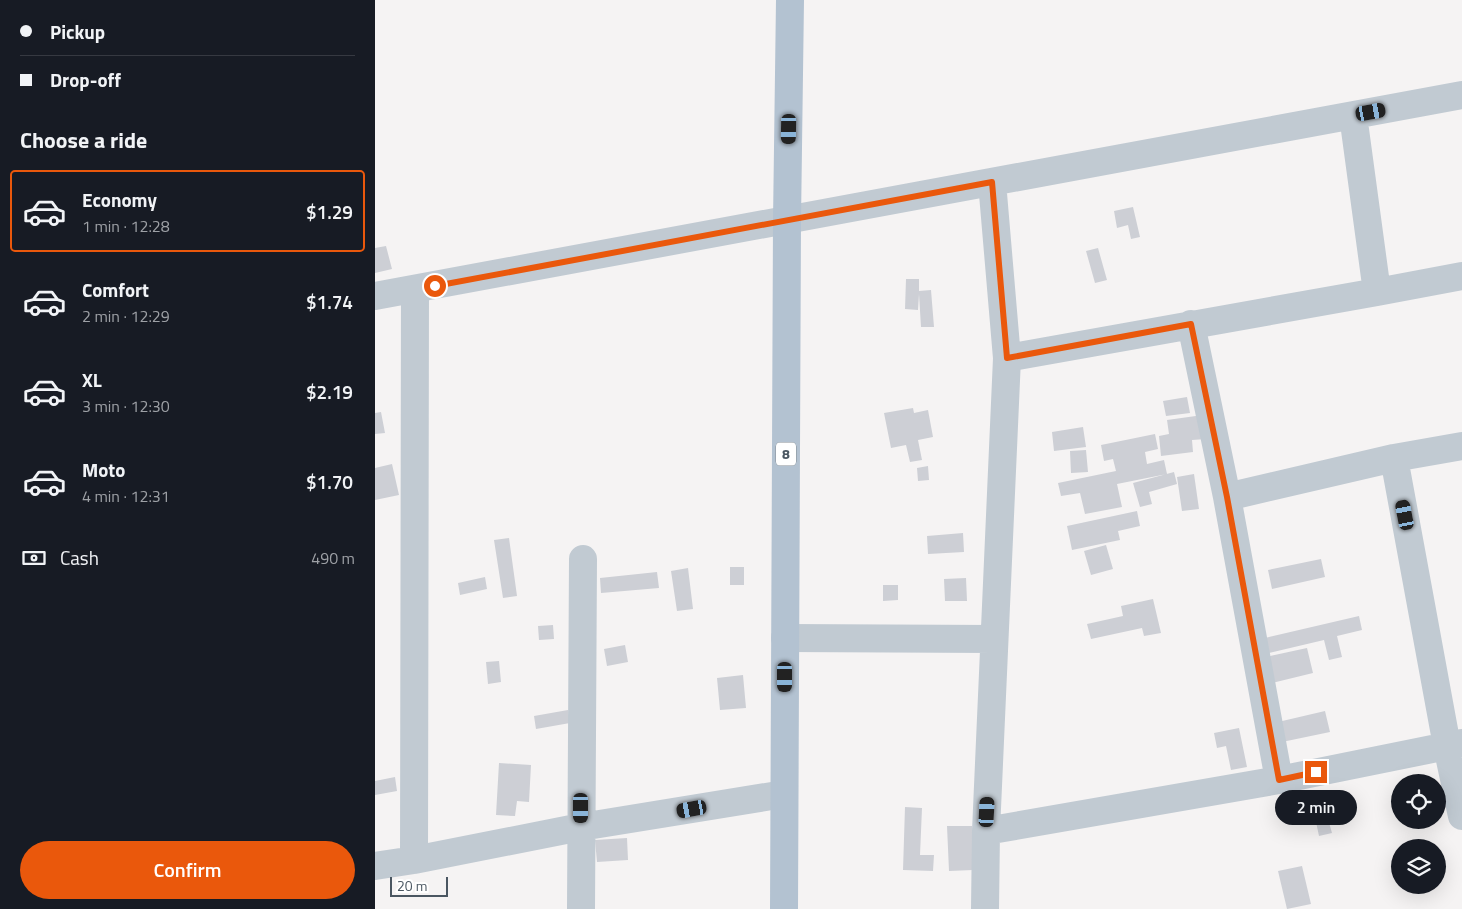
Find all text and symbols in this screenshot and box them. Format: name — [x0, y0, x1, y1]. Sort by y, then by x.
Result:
text: Pickup — [50, 17, 105, 46]
text: Drop-off — [50, 65, 121, 94]
car — [1354, 102, 1387, 122]
car — [781, 114, 796, 144]
text: Choose a ride — [20, 123, 147, 157]
text: Economy — [82, 185, 157, 214]
icon: car — [22, 189, 67, 234]
text: $1.29 — [306, 197, 353, 226]
text: 1 min · 12:28 — [82, 214, 170, 238]
text: Comfort — [82, 275, 149, 304]
route start — [424, 275, 446, 297]
icon: car — [22, 279, 67, 324]
text: $1.74 — [306, 287, 353, 316]
text: 2 min · 12:29 — [82, 304, 170, 328]
text: XL — [82, 365, 102, 394]
icon: car — [22, 369, 67, 414]
text: $2.19 — [306, 377, 353, 406]
text: 3 min · 12:30 — [82, 394, 170, 418]
road number: 8 — [776, 442, 796, 466]
text: Moto — [82, 455, 125, 484]
icon: car — [22, 459, 67, 504]
text: $1.70 — [306, 467, 353, 496]
text: 4 min · 12:31 — [82, 484, 170, 508]
car — [1394, 499, 1415, 531]
text: Cash — [60, 543, 99, 572]
icon: cash — [20, 544, 48, 572]
text: 490 m — [311, 546, 355, 570]
car — [777, 662, 792, 692]
route end — [1305, 761, 1327, 783]
map controls — [1391, 774, 1446, 894]
button: locate — [1391, 774, 1446, 829]
callout: 2 min — [1275, 790, 1357, 824]
car — [573, 793, 588, 823]
text: 2 min — [1297, 795, 1335, 819]
car — [978, 797, 995, 827]
car — [675, 799, 708, 819]
button: layers — [1391, 839, 1446, 894]
button: Confirm — [20, 841, 355, 899]
scale bar — [390, 874, 447, 897]
text: 20 m — [397, 875, 427, 896]

